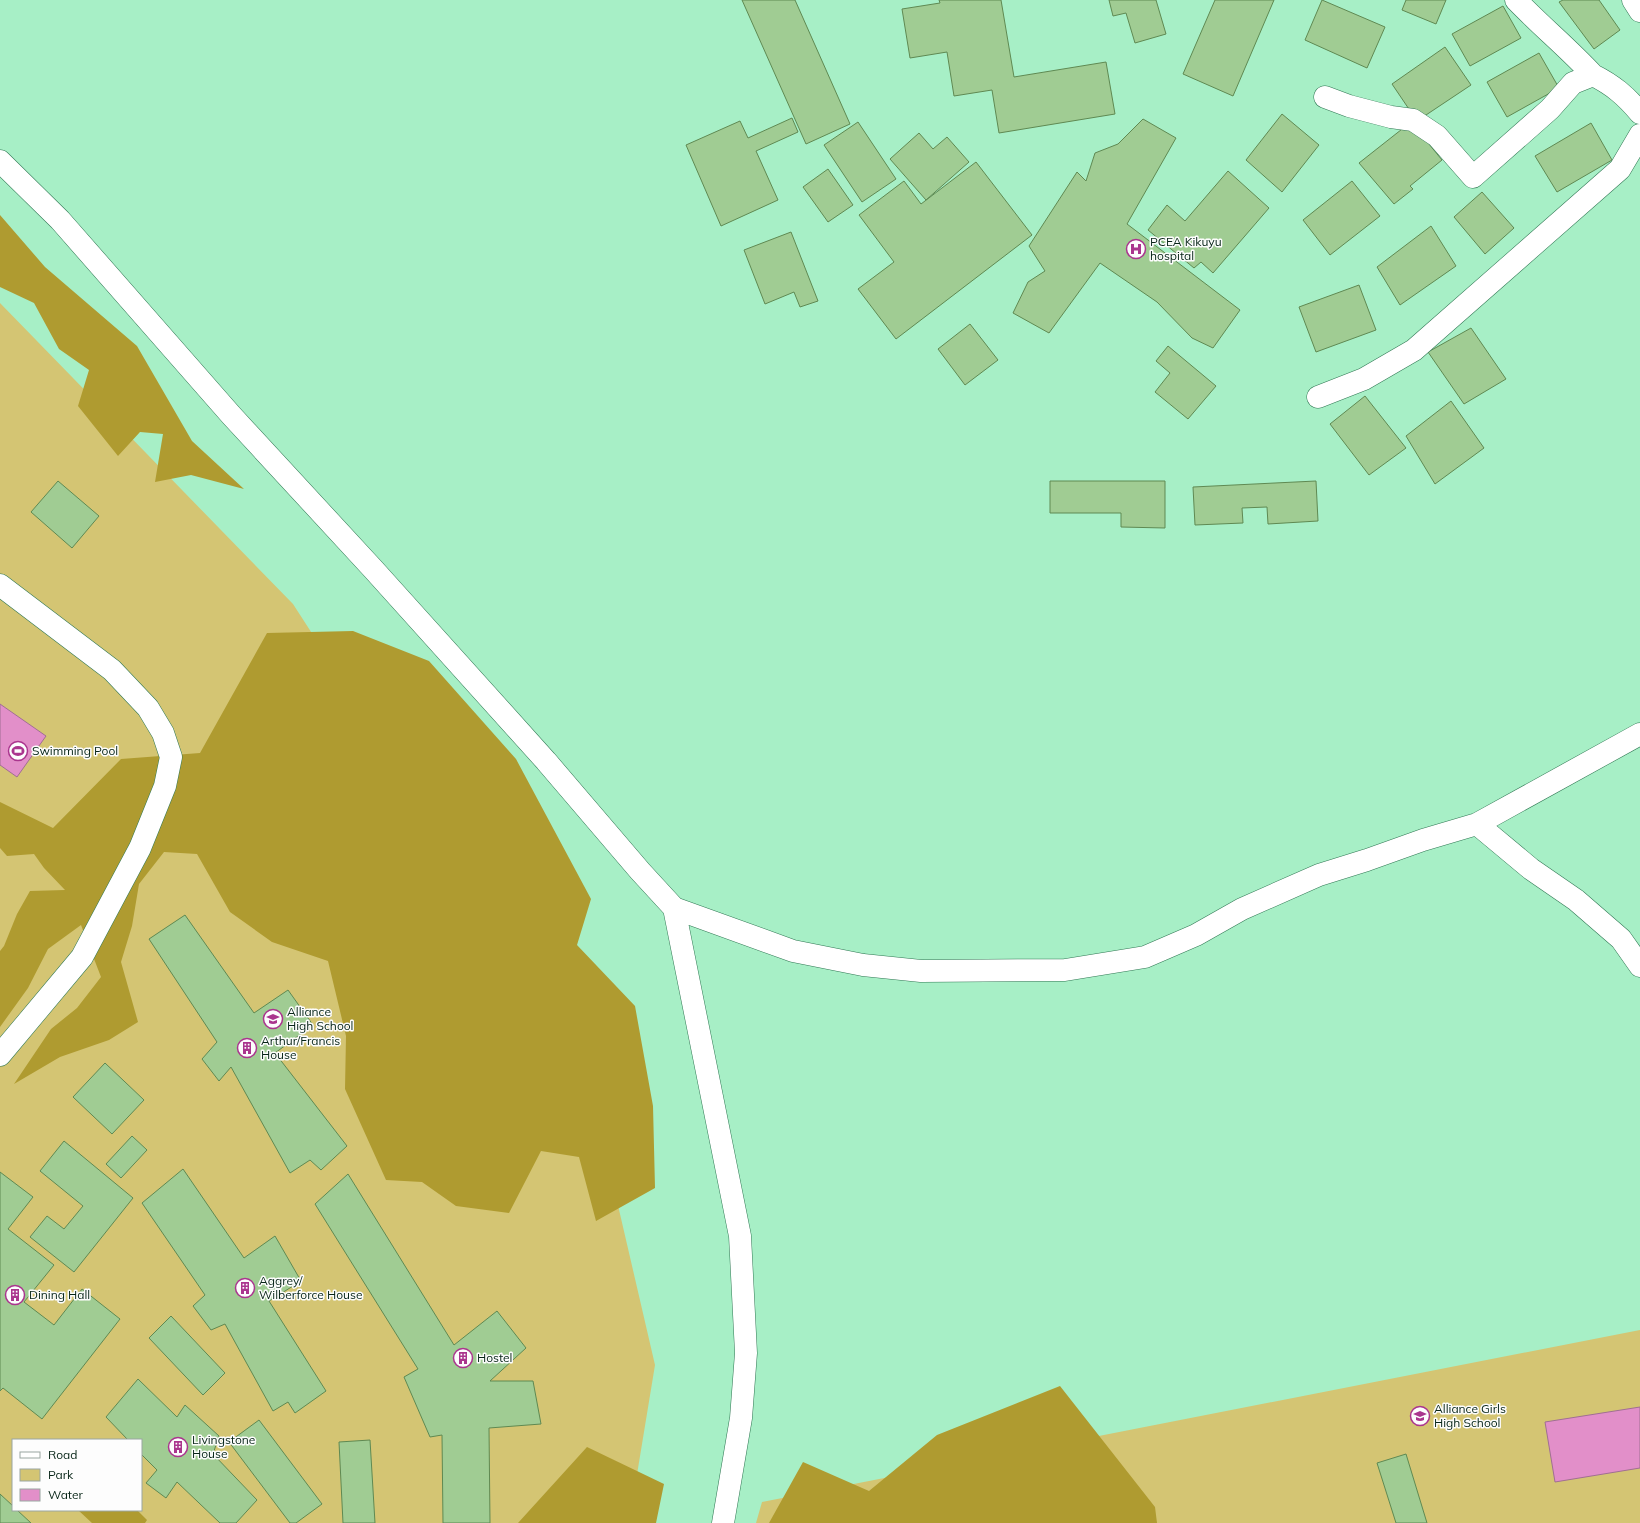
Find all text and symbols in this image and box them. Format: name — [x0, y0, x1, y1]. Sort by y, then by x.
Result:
place label: PCEA Kikuyu hospital — [1150, 234, 1222, 263]
hospital icon: PCEA Kikuyu hospital — [1125, 238, 1147, 260]
sports icon: Swimming Pool — [7, 740, 29, 762]
place label: Swimming Pool — [32, 743, 118, 758]
place label: Alliance High School — [287, 1004, 353, 1033]
school or university icon: Alliance High School — [262, 1008, 284, 1030]
place label: Arthur/Francis House — [261, 1033, 340, 1062]
building icon: Arthur/Francis House — [236, 1037, 258, 1059]
place label: Aggrey/ Wilberforce House — [259, 1273, 362, 1302]
building icon: Aggrey/ Wilberforce House — [234, 1277, 256, 1299]
building icon: Dining Hall — [4, 1284, 26, 1306]
place label: Dining Hall — [29, 1287, 90, 1302]
building icon: Hostel — [452, 1347, 474, 1369]
place label: Hostel — [477, 1350, 512, 1365]
place label: Alliance Girls High School — [1434, 1401, 1506, 1430]
school or university icon: Alliance Girls High School — [1409, 1405, 1431, 1427]
place label: Livingstone House — [192, 1432, 255, 1461]
building icon: Livingstone House — [167, 1436, 189, 1458]
legend — [12, 1439, 142, 1511]
text: Road — [48, 1447, 77, 1462]
text: Park — [48, 1467, 74, 1482]
text: Water — [48, 1487, 84, 1502]

